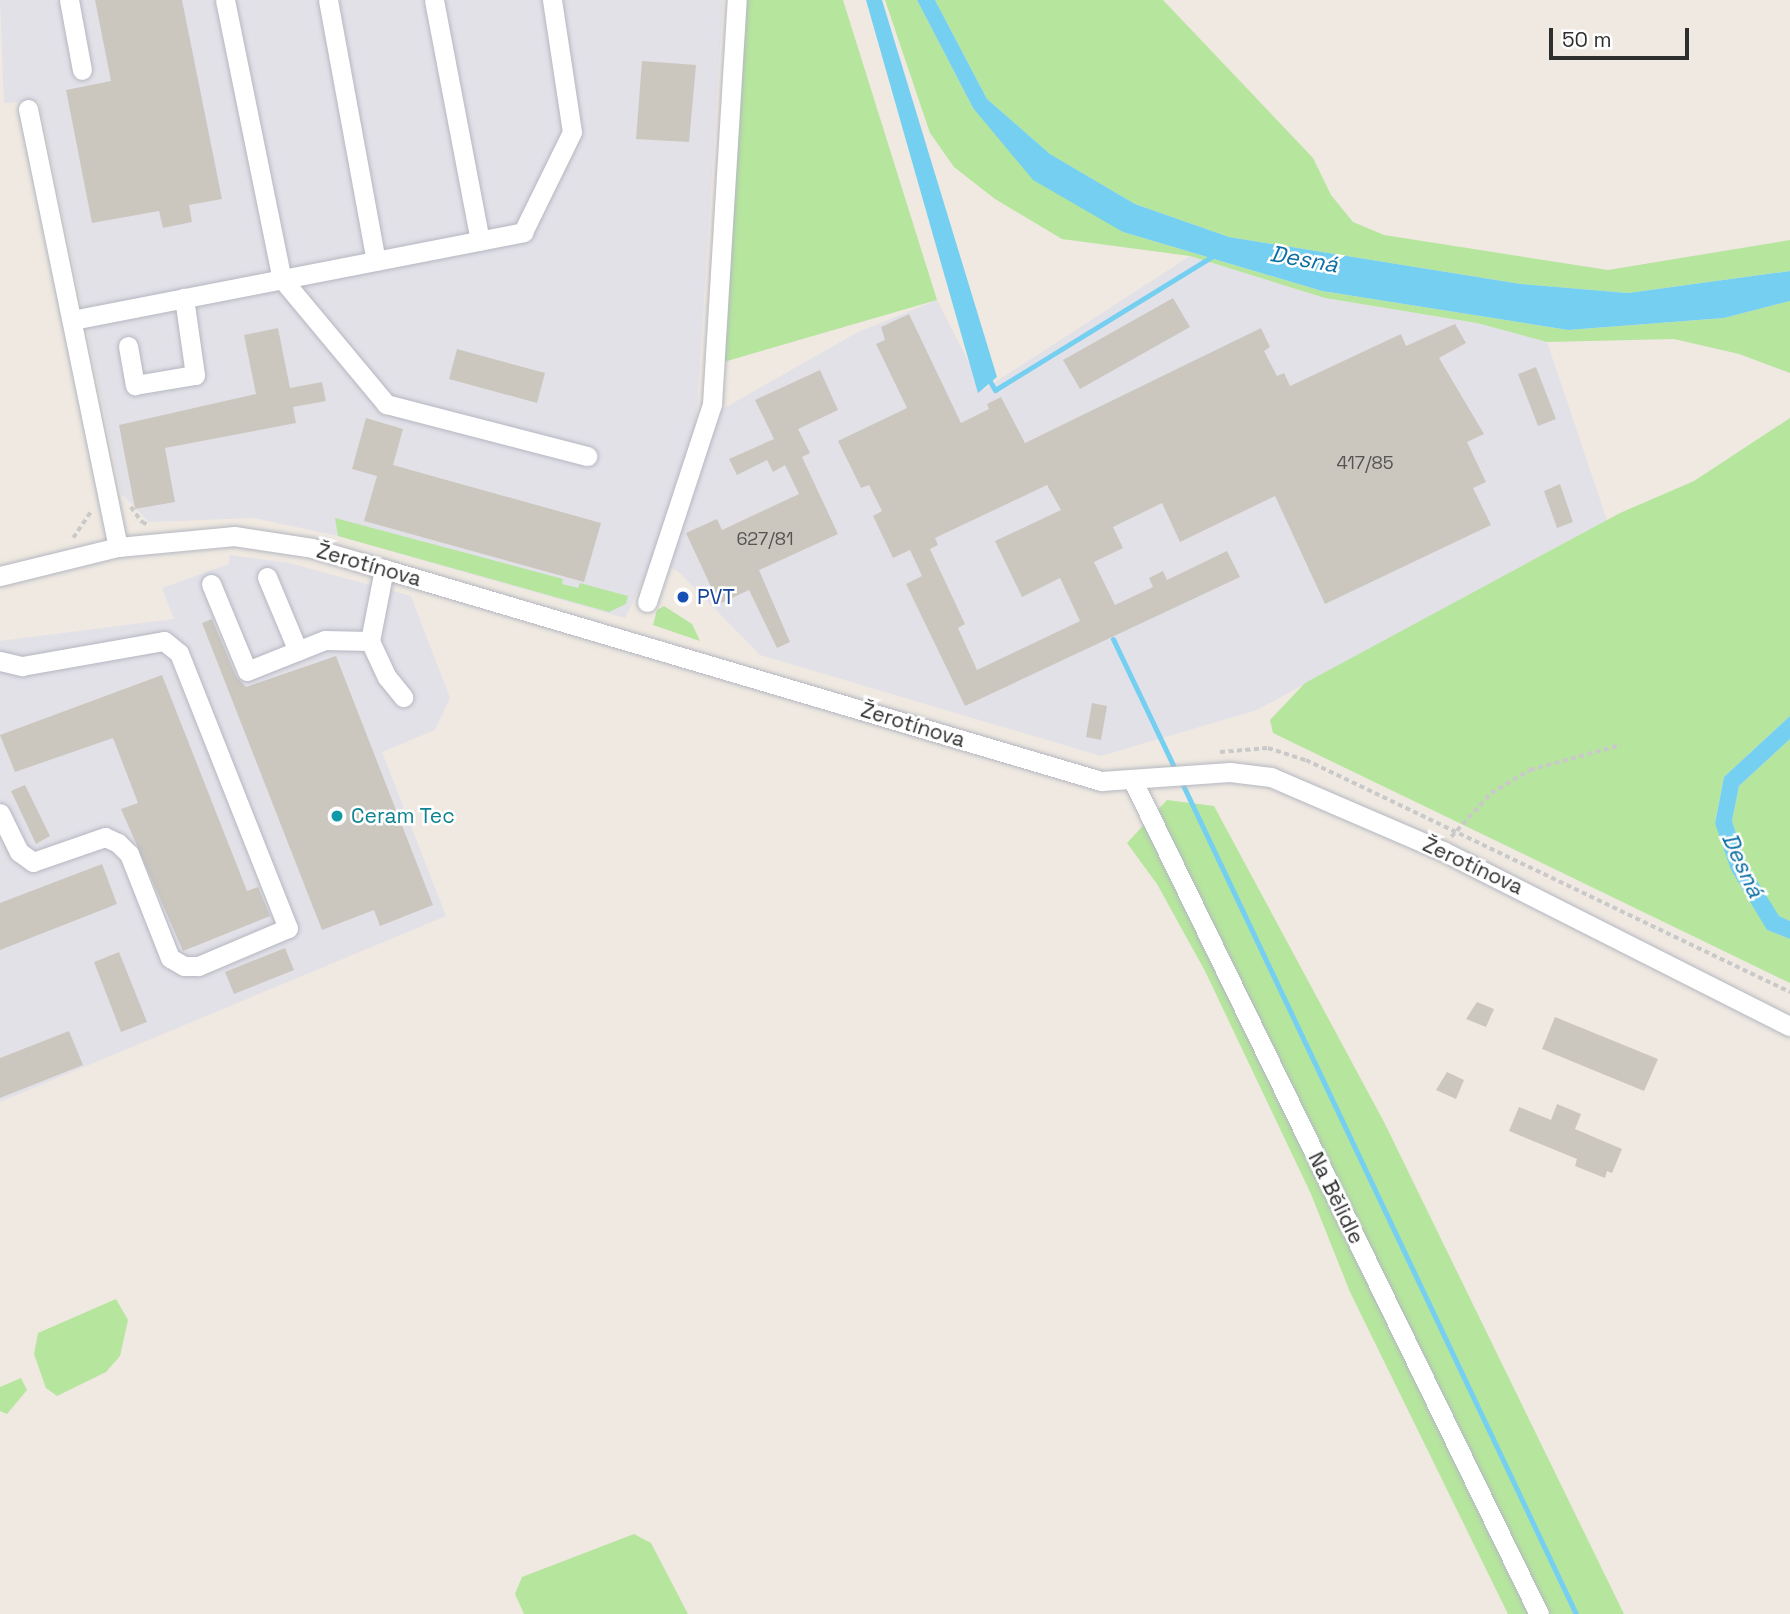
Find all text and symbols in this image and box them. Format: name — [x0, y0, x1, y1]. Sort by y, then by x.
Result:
scale bar — [1552, 14, 1692, 58]
text: 50 m — [1562, 26, 1612, 53]
water label: Desná — [1268, 239, 1340, 279]
house number: 417/85 — [1336, 452, 1394, 474]
house number: 627/81 — [736, 528, 794, 550]
street label: Žerotínova — [314, 538, 424, 592]
place label: PVT — [697, 584, 735, 610]
marker: PVT — [675, 589, 691, 605]
street label: Žerotínova — [858, 697, 968, 753]
place label: Ceram Tec — [351, 803, 455, 829]
marker: Ceram Tec — [329, 808, 345, 824]
water label: Desná — [1716, 828, 1770, 902]
street label: Žerotínova — [1419, 832, 1527, 900]
street label: Na Bělidle — [1303, 1148, 1369, 1248]

